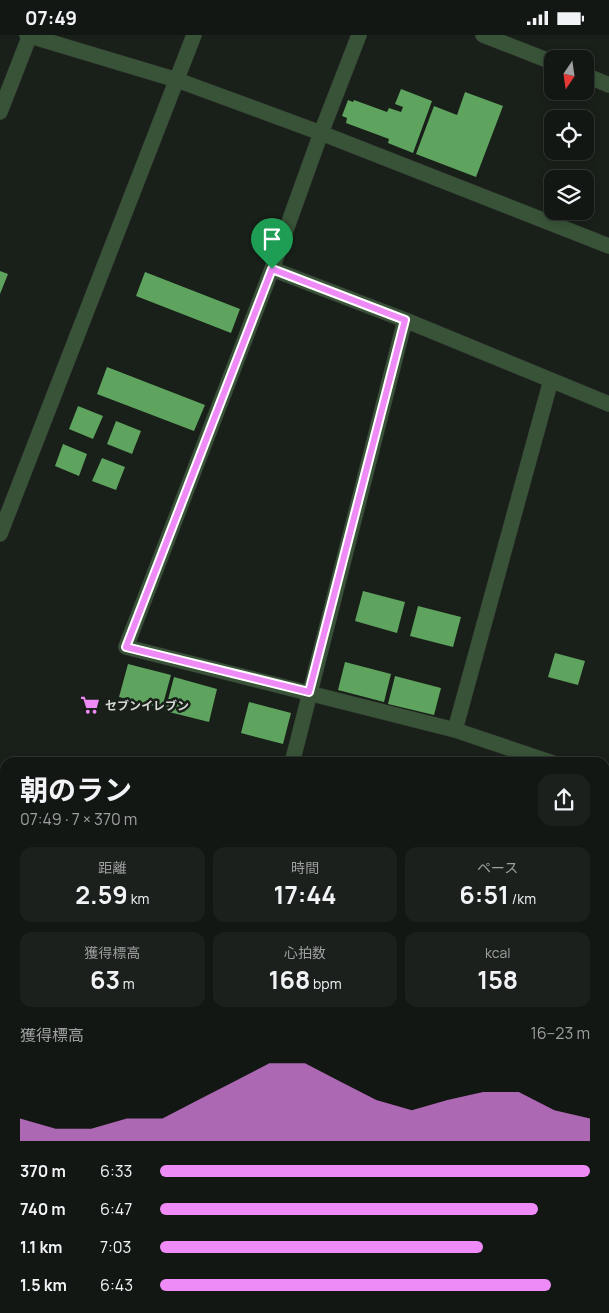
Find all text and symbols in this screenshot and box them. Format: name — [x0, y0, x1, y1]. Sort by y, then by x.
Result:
text: 07:49 — [25, 5, 77, 31]
north arrow — [544, 50, 594, 100]
map controls — [544, 50, 594, 220]
button: locate — [544, 110, 594, 160]
button: layers — [544, 170, 594, 220]
pin — [251, 218, 293, 269]
icon: arrive — [258, 225, 286, 253]
supermarket icon: セブンイレブン — [79, 694, 101, 716]
place label: セブンイレブン — [105, 697, 189, 714]
text: 朝のラン — [20, 770, 132, 808]
button: share — [538, 774, 590, 826]
text: 07:49 · 7 × 370 m — [20, 808, 137, 830]
text: 距離 — [98, 858, 126, 877]
text: 時間 — [291, 858, 319, 877]
text: ペース — [477, 858, 518, 877]
text: 2.59 — [75, 877, 128, 912]
text: 17:44 — [274, 877, 336, 912]
text: 6:51 — [459, 877, 509, 912]
text: km — [128, 889, 149, 908]
text: /km — [509, 889, 536, 908]
text: 獲得標高 — [84, 943, 140, 962]
text: 心拍数 — [284, 943, 326, 962]
text: kcal — [485, 943, 510, 962]
text: 63 — [90, 962, 120, 997]
text: 168 — [268, 962, 310, 997]
text: 158 — [477, 962, 518, 997]
text: m — [120, 974, 135, 993]
text: bpm — [310, 974, 342, 993]
text: 16–23 m — [530, 1022, 590, 1044]
text: 獲得標高 — [20, 1024, 84, 1046]
text: 370 m — [20, 1160, 66, 1182]
text: 6:33 — [100, 1160, 132, 1182]
text: 740 m — [20, 1198, 66, 1220]
text: 6:47 — [100, 1198, 132, 1220]
text: 1.1 km — [20, 1236, 63, 1258]
text: 7:03 — [100, 1236, 131, 1258]
text: 1.5 km — [20, 1274, 67, 1296]
text: 6:43 — [100, 1274, 133, 1296]

